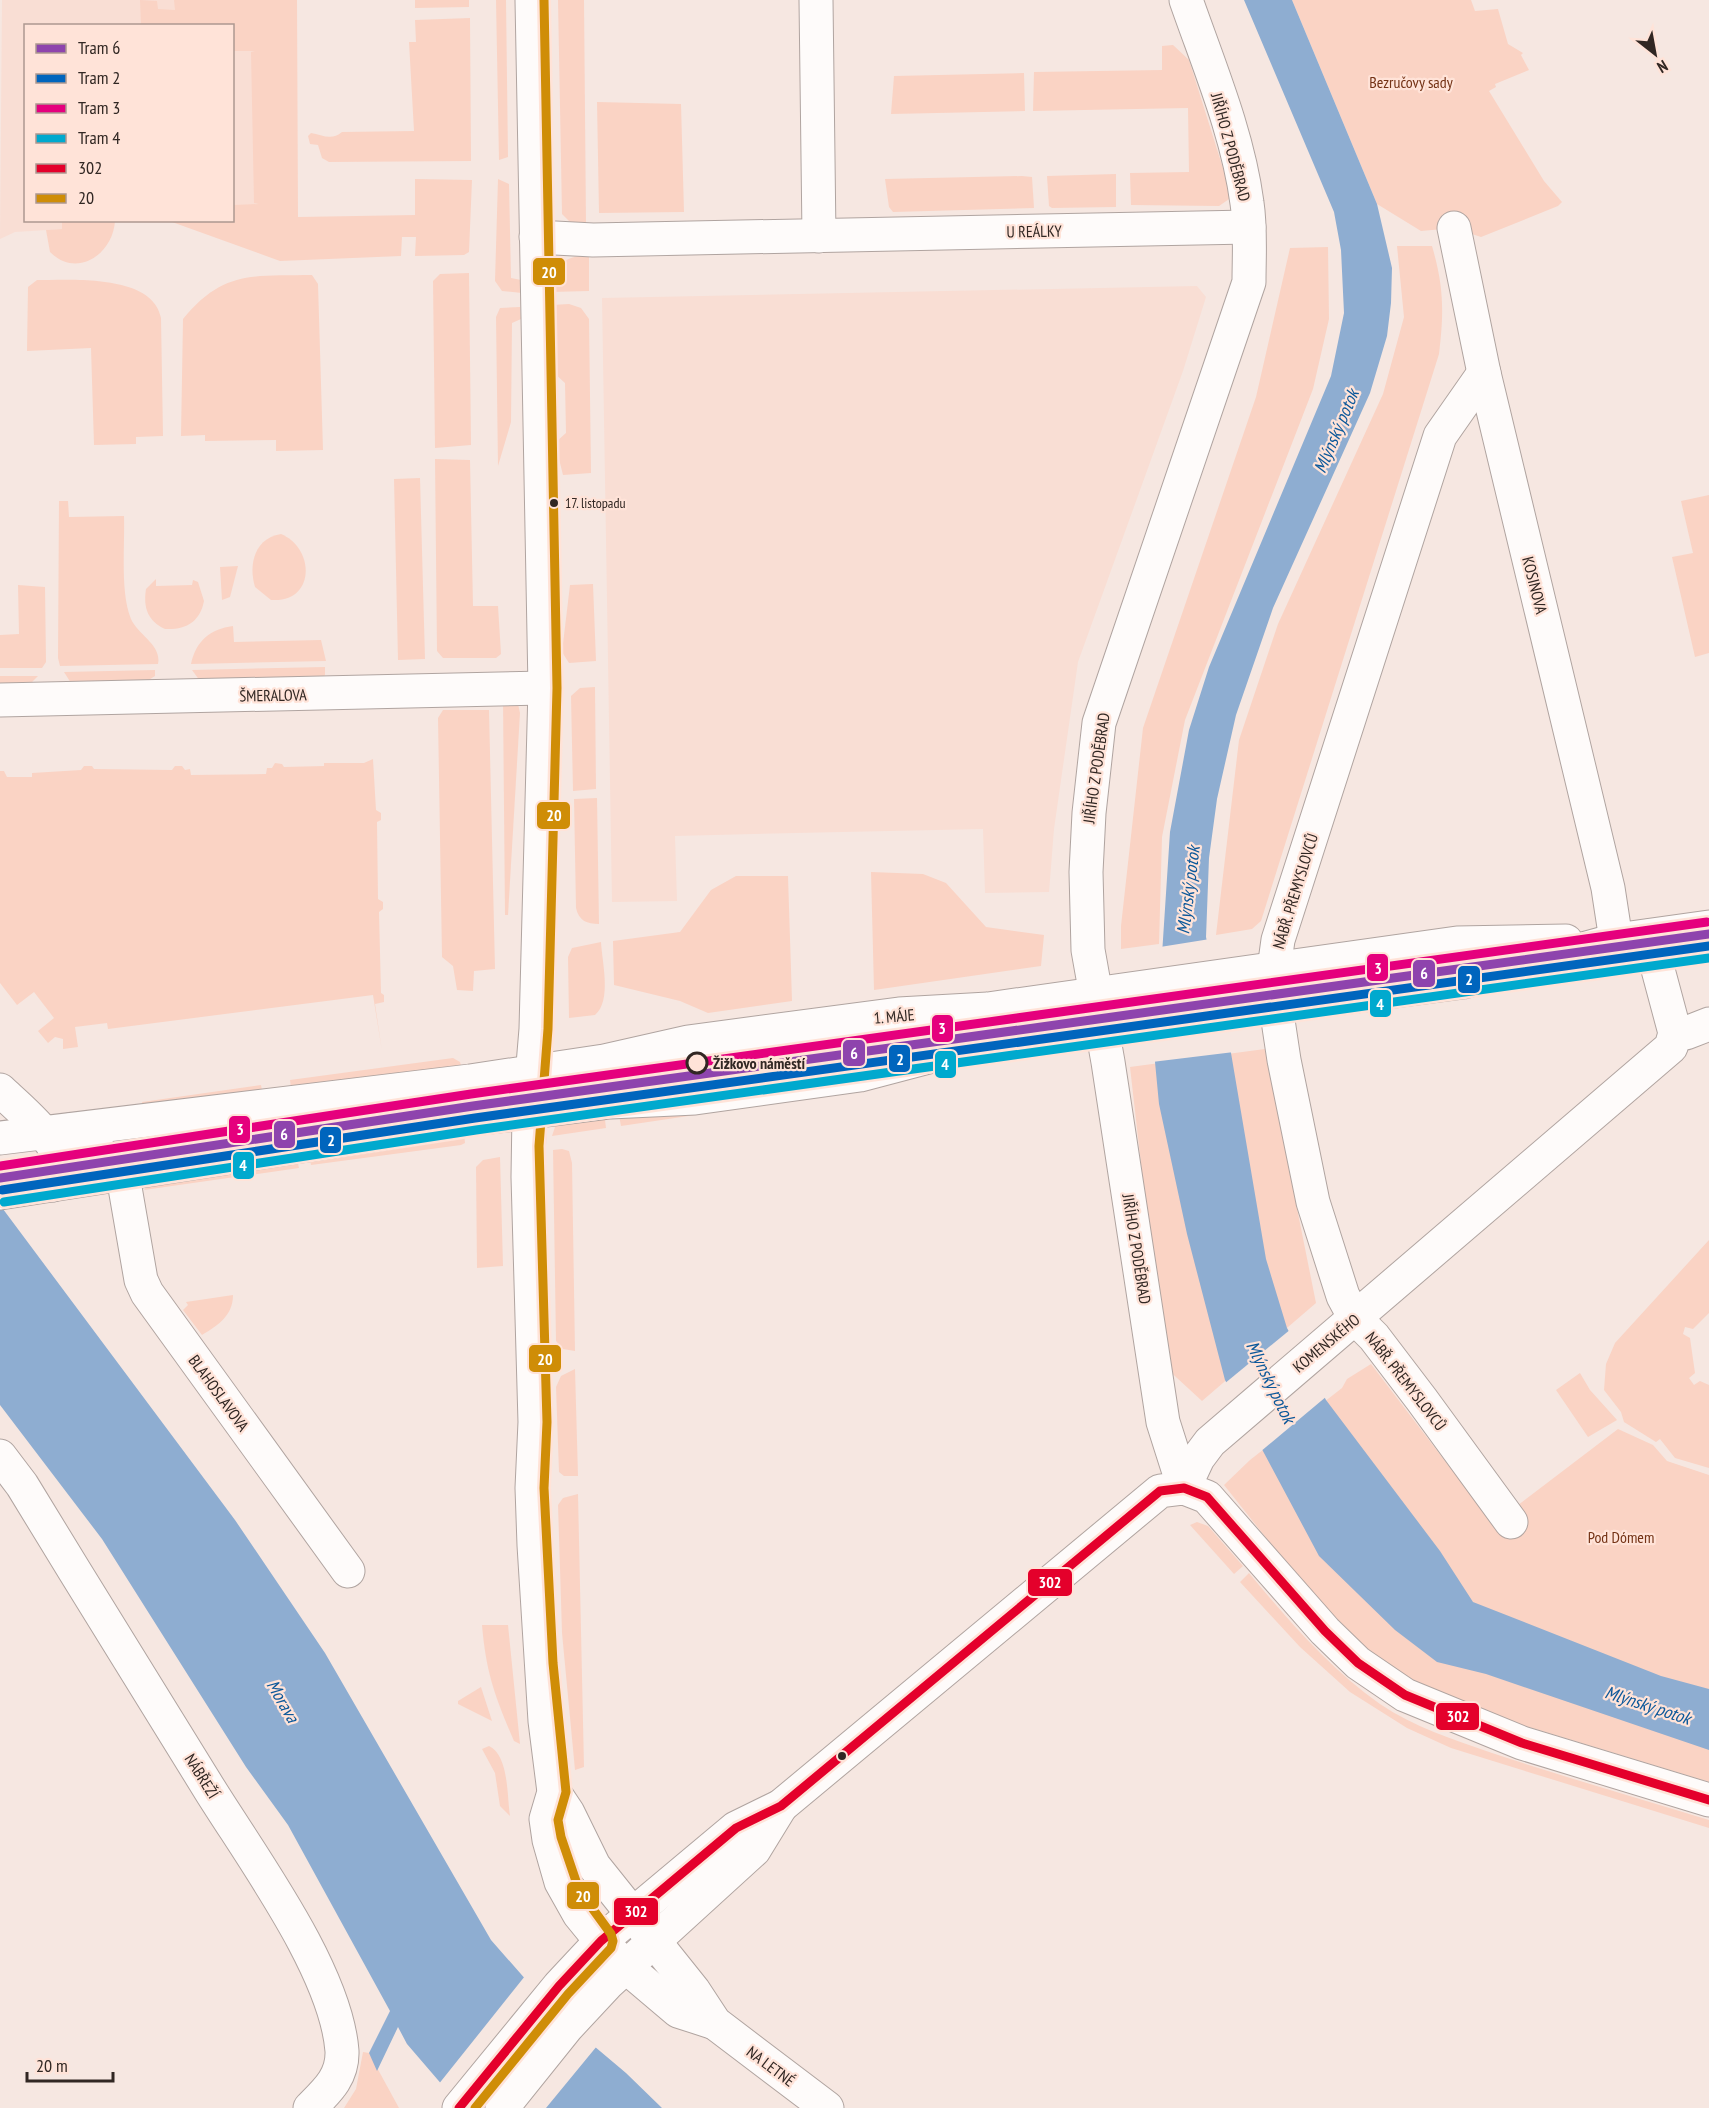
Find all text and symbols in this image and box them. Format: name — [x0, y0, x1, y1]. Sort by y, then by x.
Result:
legend — [24, 24, 234, 222]
north arrow — [1625, 24, 1685, 84]
text: Tram 6 — [78, 36, 120, 59]
text: N — [1654, 56, 1672, 78]
text: Tram 2 — [78, 66, 120, 89]
park label: Bezručovy sady — [1369, 72, 1453, 92]
street label: JIŘÍHO Z PODĚBRAD — [1207, 90, 1255, 203]
text: Tram 3 — [78, 96, 120, 119]
text: Tram 4 — [78, 126, 120, 149]
text: 302 — [78, 156, 102, 179]
text: 20 — [78, 186, 94, 209]
street label: U REÁLKY — [1006, 221, 1063, 241]
line badge: 20 — [532, 257, 566, 286]
text: 20 — [541, 262, 557, 282]
water label: Mlýnský potok — [1308, 384, 1365, 476]
place label: 17. listopadu — [565, 494, 626, 512]
marker: 17. listopadu — [548, 497, 560, 509]
street label: KOSINOVA — [1518, 554, 1552, 616]
street label: ŠMERALOVA — [239, 684, 307, 706]
street label: JIŘÍHO Z PODĚBRAD — [1078, 712, 1114, 825]
line badge: 20 — [536, 801, 571, 830]
text: 20 — [546, 805, 562, 825]
street label: NÁBŘ. PŘEMYSLOVCŮ — [1268, 831, 1322, 951]
water label: Mlýnský potok — [1171, 843, 1205, 935]
line badge: 3 — [1366, 953, 1389, 982]
text: 3 — [1374, 958, 1382, 978]
line badge: 6 — [1412, 959, 1436, 988]
text: 6 — [1420, 963, 1428, 983]
line badge: 2 — [1457, 965, 1481, 994]
text: 2 — [1465, 969, 1473, 989]
line badge: 4 — [1369, 989, 1392, 1018]
text: 4 — [1376, 994, 1384, 1014]
street label: 1. MÁJE — [873, 1004, 915, 1028]
line badge: 3 — [931, 1014, 954, 1043]
text: 3 — [938, 1018, 946, 1038]
line badge: 6 — [842, 1039, 866, 1067]
text: 6 — [850, 1043, 858, 1063]
line badge: 2 — [888, 1044, 911, 1073]
text: 2 — [896, 1049, 904, 1069]
line badge: 4 — [934, 1050, 957, 1079]
marker: Žižkovo náměstí — [686, 1052, 708, 1074]
place label: Žižkovo náměstí — [713, 1053, 805, 1073]
text: 4 — [941, 1054, 949, 1074]
line badge: 3 — [228, 1115, 251, 1144]
text: 3 — [236, 1119, 244, 1139]
line badge: 6 — [273, 1120, 296, 1149]
text: 6 — [280, 1124, 288, 1144]
line badge: 2 — [319, 1126, 342, 1154]
text: 2 — [327, 1130, 335, 1150]
line badge: 4 — [232, 1151, 255, 1180]
text: 4 — [239, 1155, 247, 1175]
street label: JIŘÍHO Z PODĚBRAD — [1118, 1191, 1156, 1306]
street label: KOMENSKÉHO — [1289, 1309, 1364, 1377]
street label: NÁBŘ. PŘEMYSLOVCŮ — [1361, 1328, 1451, 1434]
water label: Mlýnský potok — [1241, 1337, 1302, 1429]
line badge: 20 — [528, 1344, 562, 1373]
text: 20 — [537, 1349, 553, 1369]
street label: BLAHOSLAVOVA — [185, 1351, 254, 1435]
park label: Pod Dómem — [1588, 1527, 1654, 1547]
line badge: 302 — [1027, 1568, 1073, 1597]
text: 302 — [1039, 1572, 1061, 1592]
water label: Morava — [262, 1676, 305, 1727]
water label: Mlýnský potok — [1602, 1680, 1696, 1730]
line badge: 302 — [1435, 1702, 1480, 1731]
text: 302 — [1447, 1706, 1469, 1726]
street label: NÁBŘEŽÍ — [181, 1750, 224, 1802]
unlabelled marker — [836, 1750, 848, 1762]
line badge: 20 — [566, 1881, 600, 1910]
text: 20 — [575, 1886, 591, 1906]
line badge: 302 — [613, 1897, 659, 1926]
text: 302 — [625, 1901, 647, 1921]
street label: NA LETNÉ — [743, 2041, 799, 2091]
scale bar — [27, 2045, 112, 2083]
text: 20 m — [36, 2054, 68, 2077]

